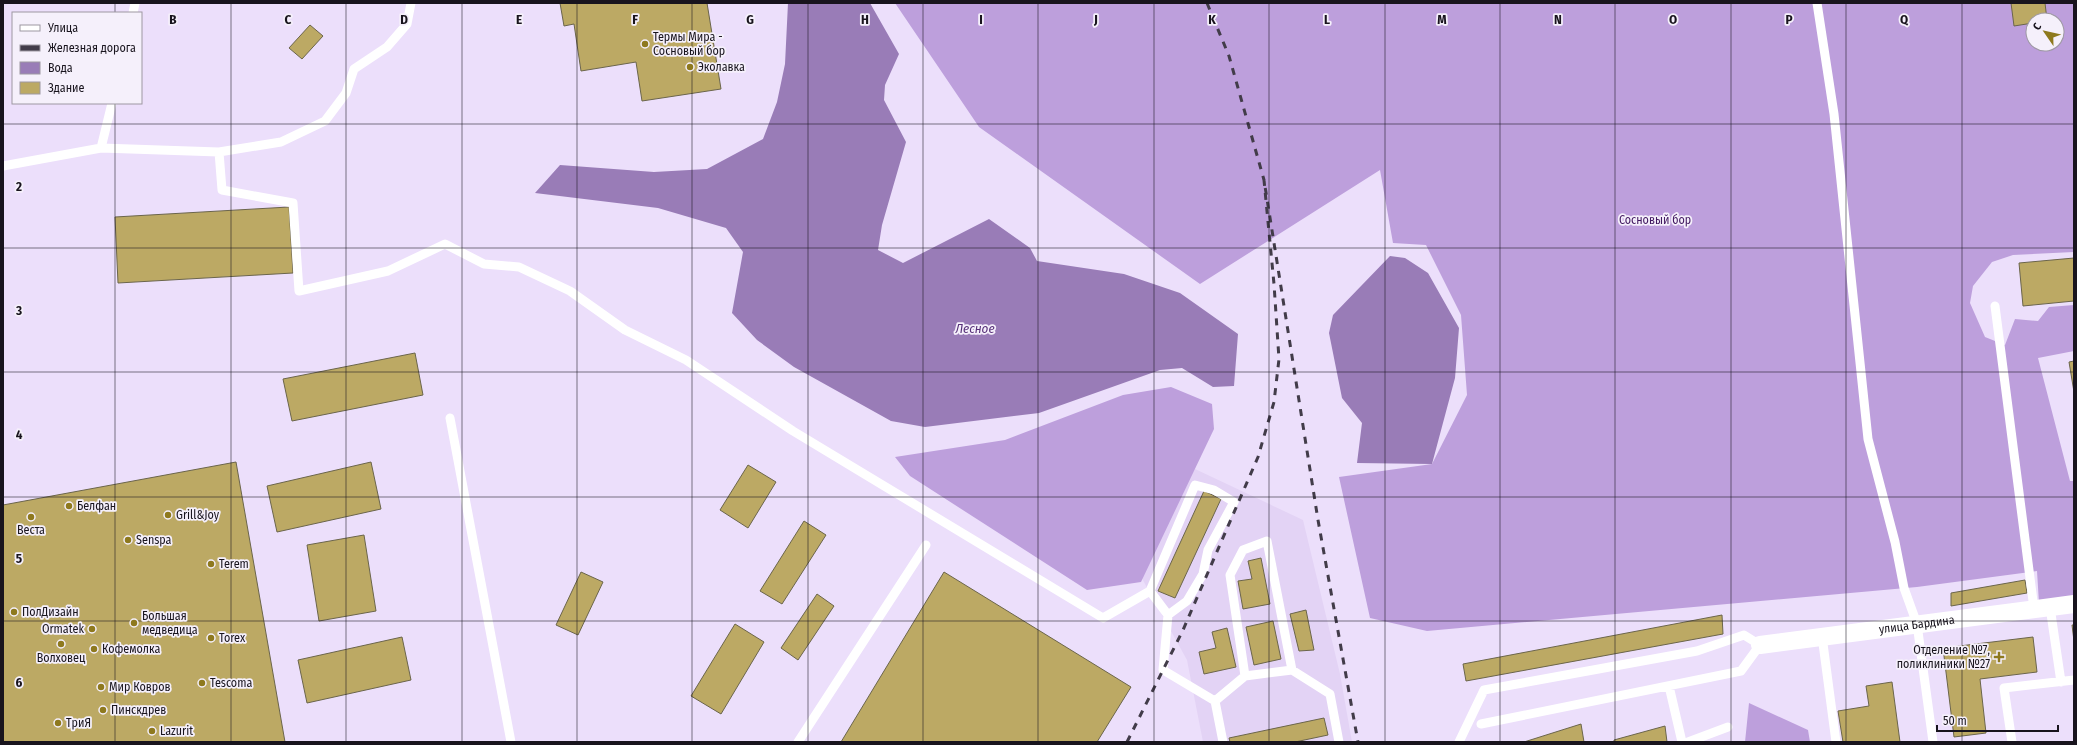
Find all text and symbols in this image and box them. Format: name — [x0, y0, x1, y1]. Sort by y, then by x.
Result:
legend — [12, 12, 142, 104]
text: B — [169, 12, 177, 27]
text: C — [285, 12, 292, 27]
text: D — [400, 12, 408, 27]
text: E — [516, 12, 522, 27]
text: F — [632, 12, 638, 27]
text: G — [746, 12, 754, 27]
text: H — [861, 12, 869, 27]
text: I — [979, 12, 983, 27]
text: J — [1093, 12, 1098, 27]
text: K — [1208, 12, 1216, 27]
text: L — [1324, 12, 1330, 27]
text: M — [1437, 12, 1447, 27]
text: N — [1554, 12, 1562, 27]
text: O — [1669, 12, 1677, 27]
text: P — [1785, 12, 1793, 27]
text: Q — [1900, 12, 1909, 27]
north arrow — [2025, 12, 2065, 52]
text: С — [2030, 20, 2044, 33]
text: Улица — [47, 21, 78, 35]
place label: Термы Мира - Сосновый бор — [653, 30, 725, 58]
marker: Термы Мира - Сосновый бор — [640, 39, 650, 49]
text: Железная дорога — [48, 41, 136, 55]
place label: Эколавка — [698, 60, 745, 74]
text: Вода — [48, 61, 73, 75]
marker: Эколавка — [685, 62, 695, 72]
text: Здание — [48, 81, 84, 95]
text: 2 — [15, 179, 22, 194]
park label: Сосновый бор — [1619, 213, 1691, 227]
text: 3 — [15, 303, 22, 318]
water label: Лесное — [954, 321, 995, 336]
text: 4 — [16, 427, 23, 442]
place label: Белфан — [77, 499, 116, 513]
marker: Белфан — [64, 501, 74, 511]
place label: Grill&Joy — [176, 508, 220, 522]
marker: Grill&Joy — [163, 510, 173, 520]
marker: Веста — [26, 512, 36, 522]
place label: Веста — [17, 523, 45, 537]
place label: Senspa — [136, 533, 172, 547]
marker: Senspa — [123, 535, 133, 545]
text: 5 — [16, 551, 22, 566]
place label: Terem — [219, 557, 249, 571]
marker: Terem — [206, 559, 216, 569]
place label: ПолДизайн — [22, 605, 79, 619]
marker: ПолДизайн — [9, 607, 19, 617]
place label: Большая медведица — [142, 609, 198, 637]
street label: улица Бардина — [1878, 613, 1955, 636]
marker: Большая медведица — [129, 618, 139, 628]
place label: Ormatek — [42, 622, 84, 636]
marker: Ormatek — [87, 624, 97, 634]
place label: Torex — [219, 631, 246, 645]
marker: Torex — [206, 633, 216, 643]
marker: Волховец — [56, 639, 66, 649]
place label: Кофемолка — [102, 642, 160, 656]
place label: Отделение №7, поликлиники №27 — [1897, 643, 1990, 671]
marker: Кофемолка — [89, 644, 99, 654]
place label: Волховец — [37, 651, 86, 665]
marker: Отделение №7, поликлиники №27 — [1993, 651, 2005, 663]
text: 6 — [16, 675, 23, 690]
place label: Tescoma — [210, 676, 252, 690]
marker: Tescoma — [197, 678, 207, 688]
place label: Мир Ковров — [109, 680, 171, 694]
marker: Мир Ковров — [96, 682, 106, 692]
place label: Пинскдрев — [111, 703, 166, 717]
marker: Пинскдрев — [98, 705, 108, 715]
scale bar — [1937, 707, 2058, 733]
text: 50 m — [1943, 714, 1967, 728]
place label: ТриЯ — [66, 716, 91, 730]
marker: ТриЯ — [53, 718, 63, 728]
place label: Lazurit — [160, 724, 193, 738]
marker: Lazurit — [147, 726, 157, 736]

